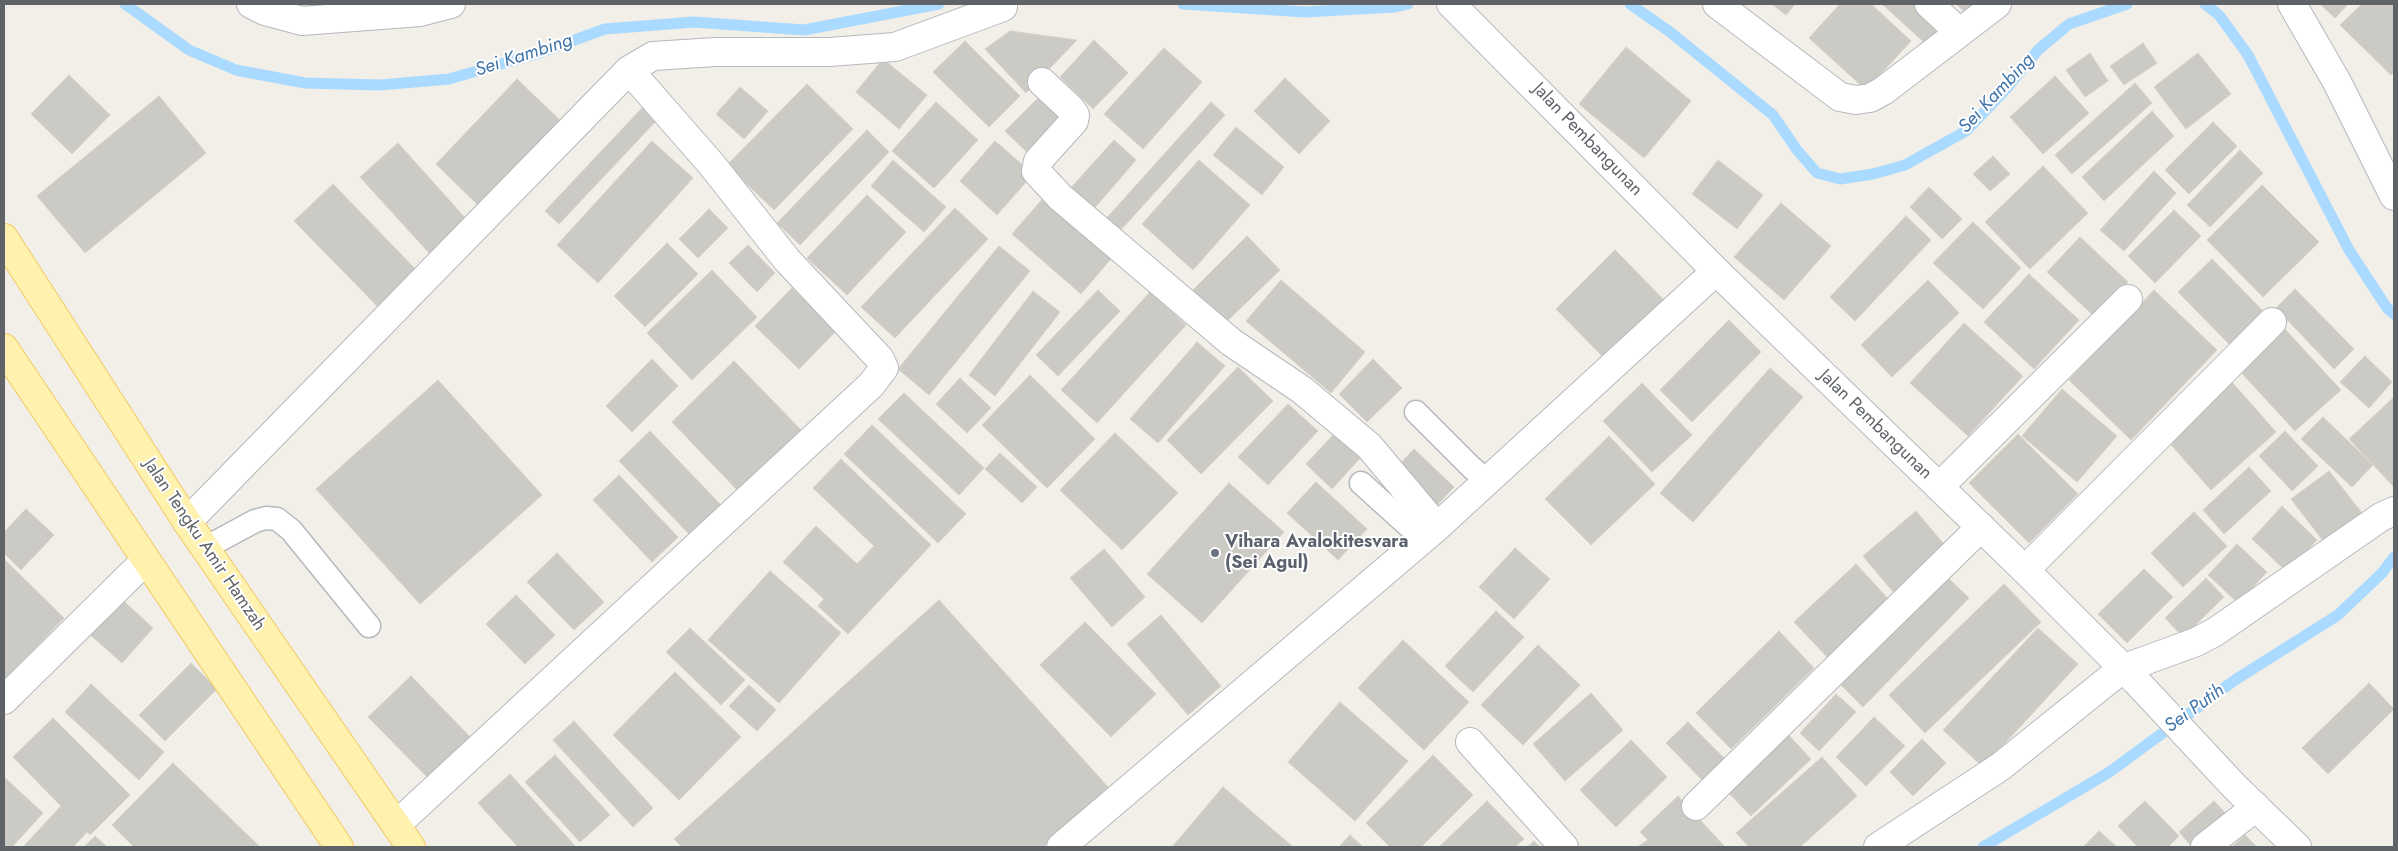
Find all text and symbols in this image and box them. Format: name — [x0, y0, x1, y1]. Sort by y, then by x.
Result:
water label: Sei Kambing — [473, 30, 575, 82]
water label: Sei Kambing — [1954, 49, 2040, 139]
street label: Jalan Pembangunan — [1528, 79, 1646, 201]
street label: Jalan Pembangunan — [1814, 366, 1936, 484]
street label: Jalan Tengku Amir Hamzah — [138, 455, 270, 635]
place label: Vihara Avalokitesvara (Sei Agul) — [1225, 532, 1408, 574]
marker: Vihara Avalokitesvara (Sei Agul) — [1209, 547, 1221, 559]
water label: Sei Putih — [2161, 680, 2229, 738]

